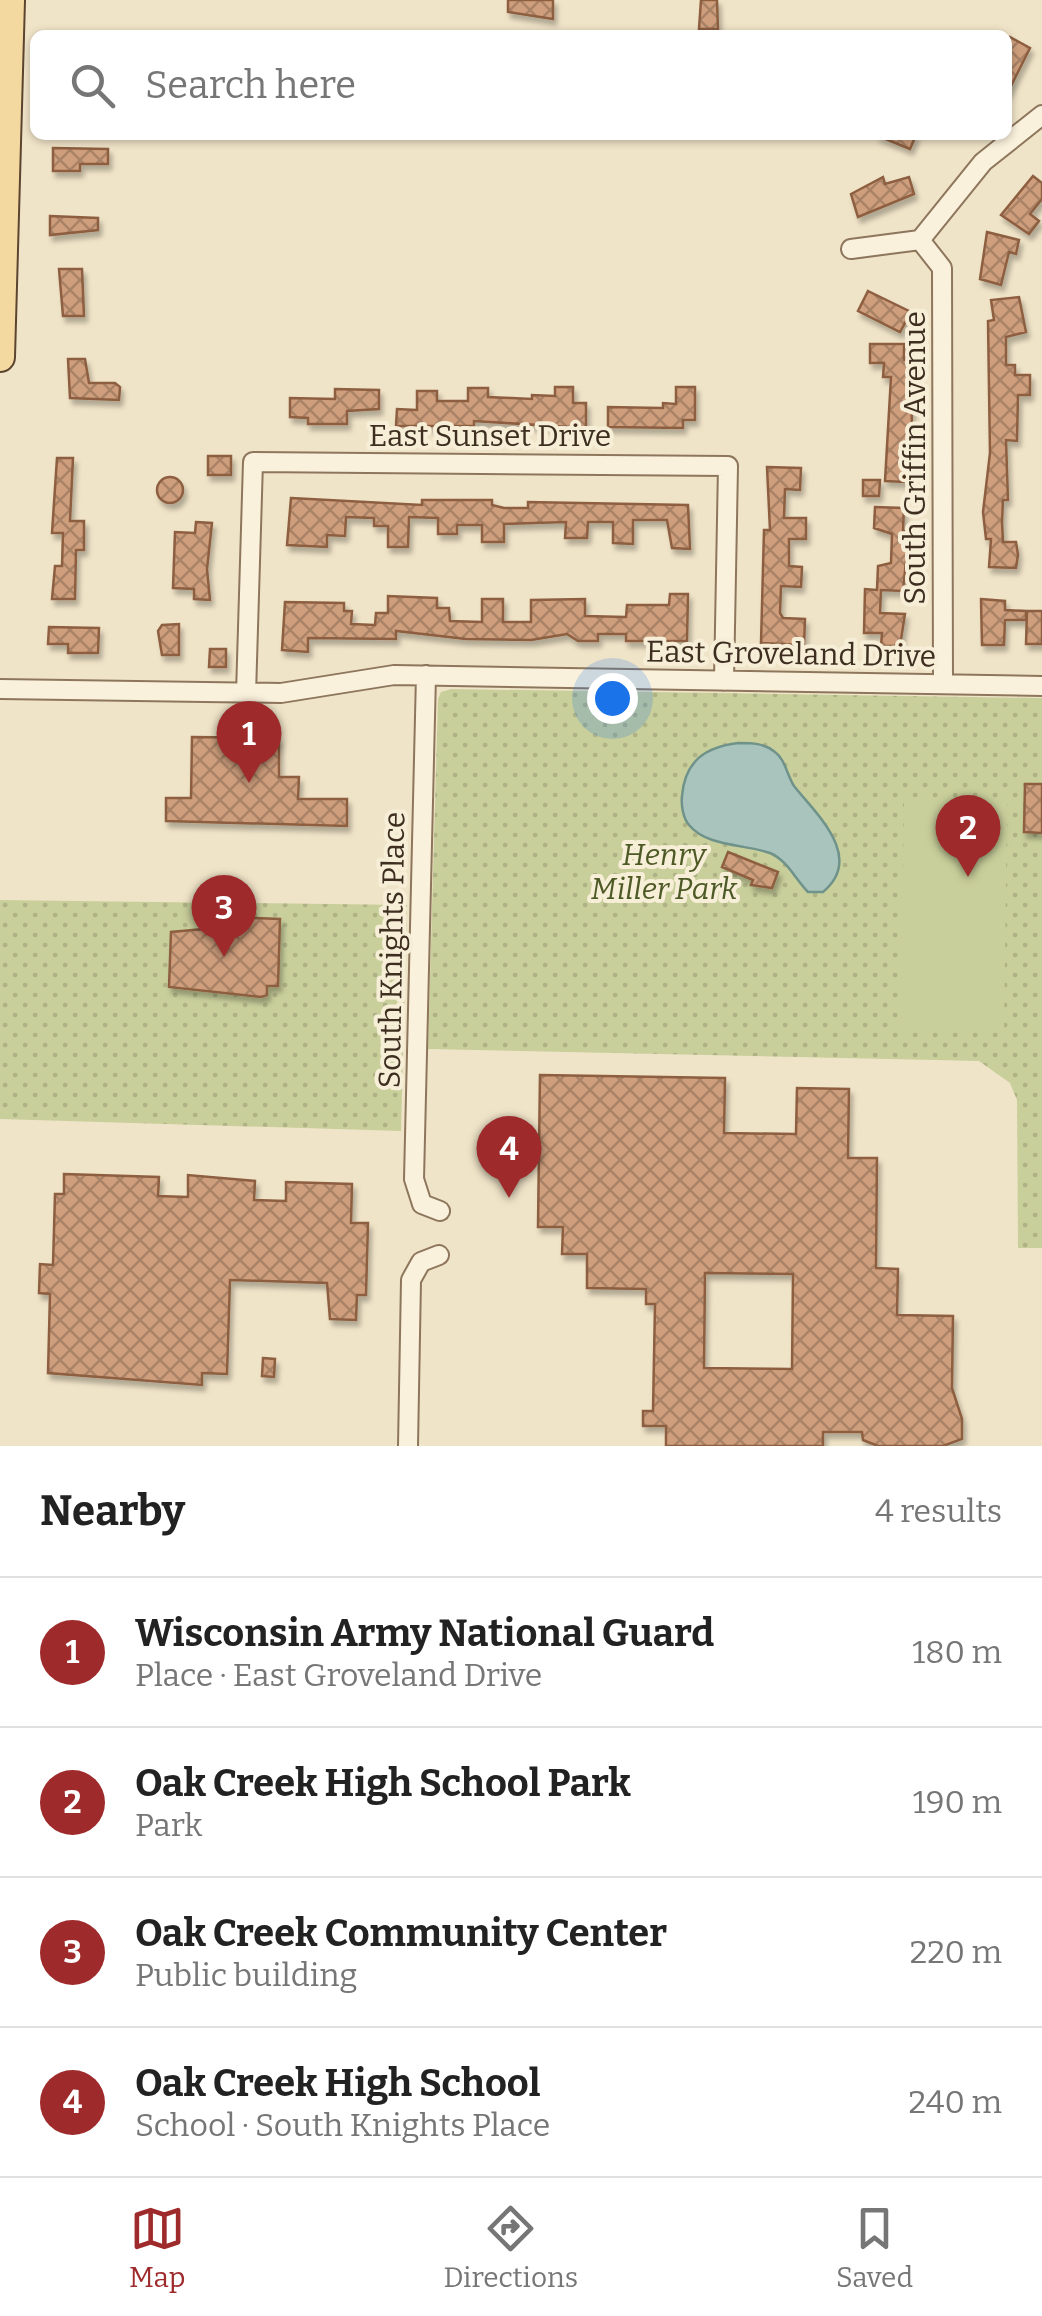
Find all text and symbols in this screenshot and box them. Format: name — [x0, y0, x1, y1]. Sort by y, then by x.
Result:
search box — [30, 30, 1012, 140]
icon: search — [65, 58, 120, 113]
text: Search here — [145, 62, 356, 108]
street label: South Griffin Avenue — [897, 311, 933, 605]
street label: East Sunset Drive — [369, 418, 611, 454]
street label: East Groveland Drive — [646, 633, 936, 675]
your location — [587, 673, 638, 724]
pin: 1 — [216, 700, 282, 783]
pin: 2 — [936, 794, 1000, 877]
street label: South Knights Place — [372, 811, 412, 1089]
park label: Henry Miller Park — [591, 837, 738, 907]
pin: 3 — [192, 874, 256, 957]
pin: 4 — [476, 1116, 542, 1198]
text: Nearby — [40, 1486, 185, 1536]
text: 4 results — [875, 1492, 1002, 1530]
text: Wisconsin Army National Guard — [135, 1610, 714, 1656]
text: 1 — [66, 1633, 79, 1671]
text: 180 m — [912, 1633, 1002, 1671]
text: Place · East Groveland Drive — [135, 1656, 542, 1694]
text: Oak Creek High School Park — [135, 1760, 631, 1806]
text: 2 — [63, 1783, 82, 1821]
text: 190 m — [913, 1783, 1002, 1821]
text: Park — [135, 1806, 202, 1844]
text: Oak Creek Community Center — [135, 1910, 667, 1956]
text: 3 — [63, 1933, 82, 1971]
text: 220 m — [910, 1933, 1002, 1971]
text: Public building — [135, 1956, 357, 1994]
text: Oak Creek High School — [135, 2060, 541, 2106]
text: 4 — [63, 2083, 82, 2121]
text: 240 m — [908, 2083, 1002, 2121]
text: School · South Knights Place — [135, 2106, 550, 2144]
tab: Map — [129, 2201, 185, 2294]
tab: Directions — [443, 2201, 578, 2294]
tab: Saved — [836, 2201, 913, 2294]

